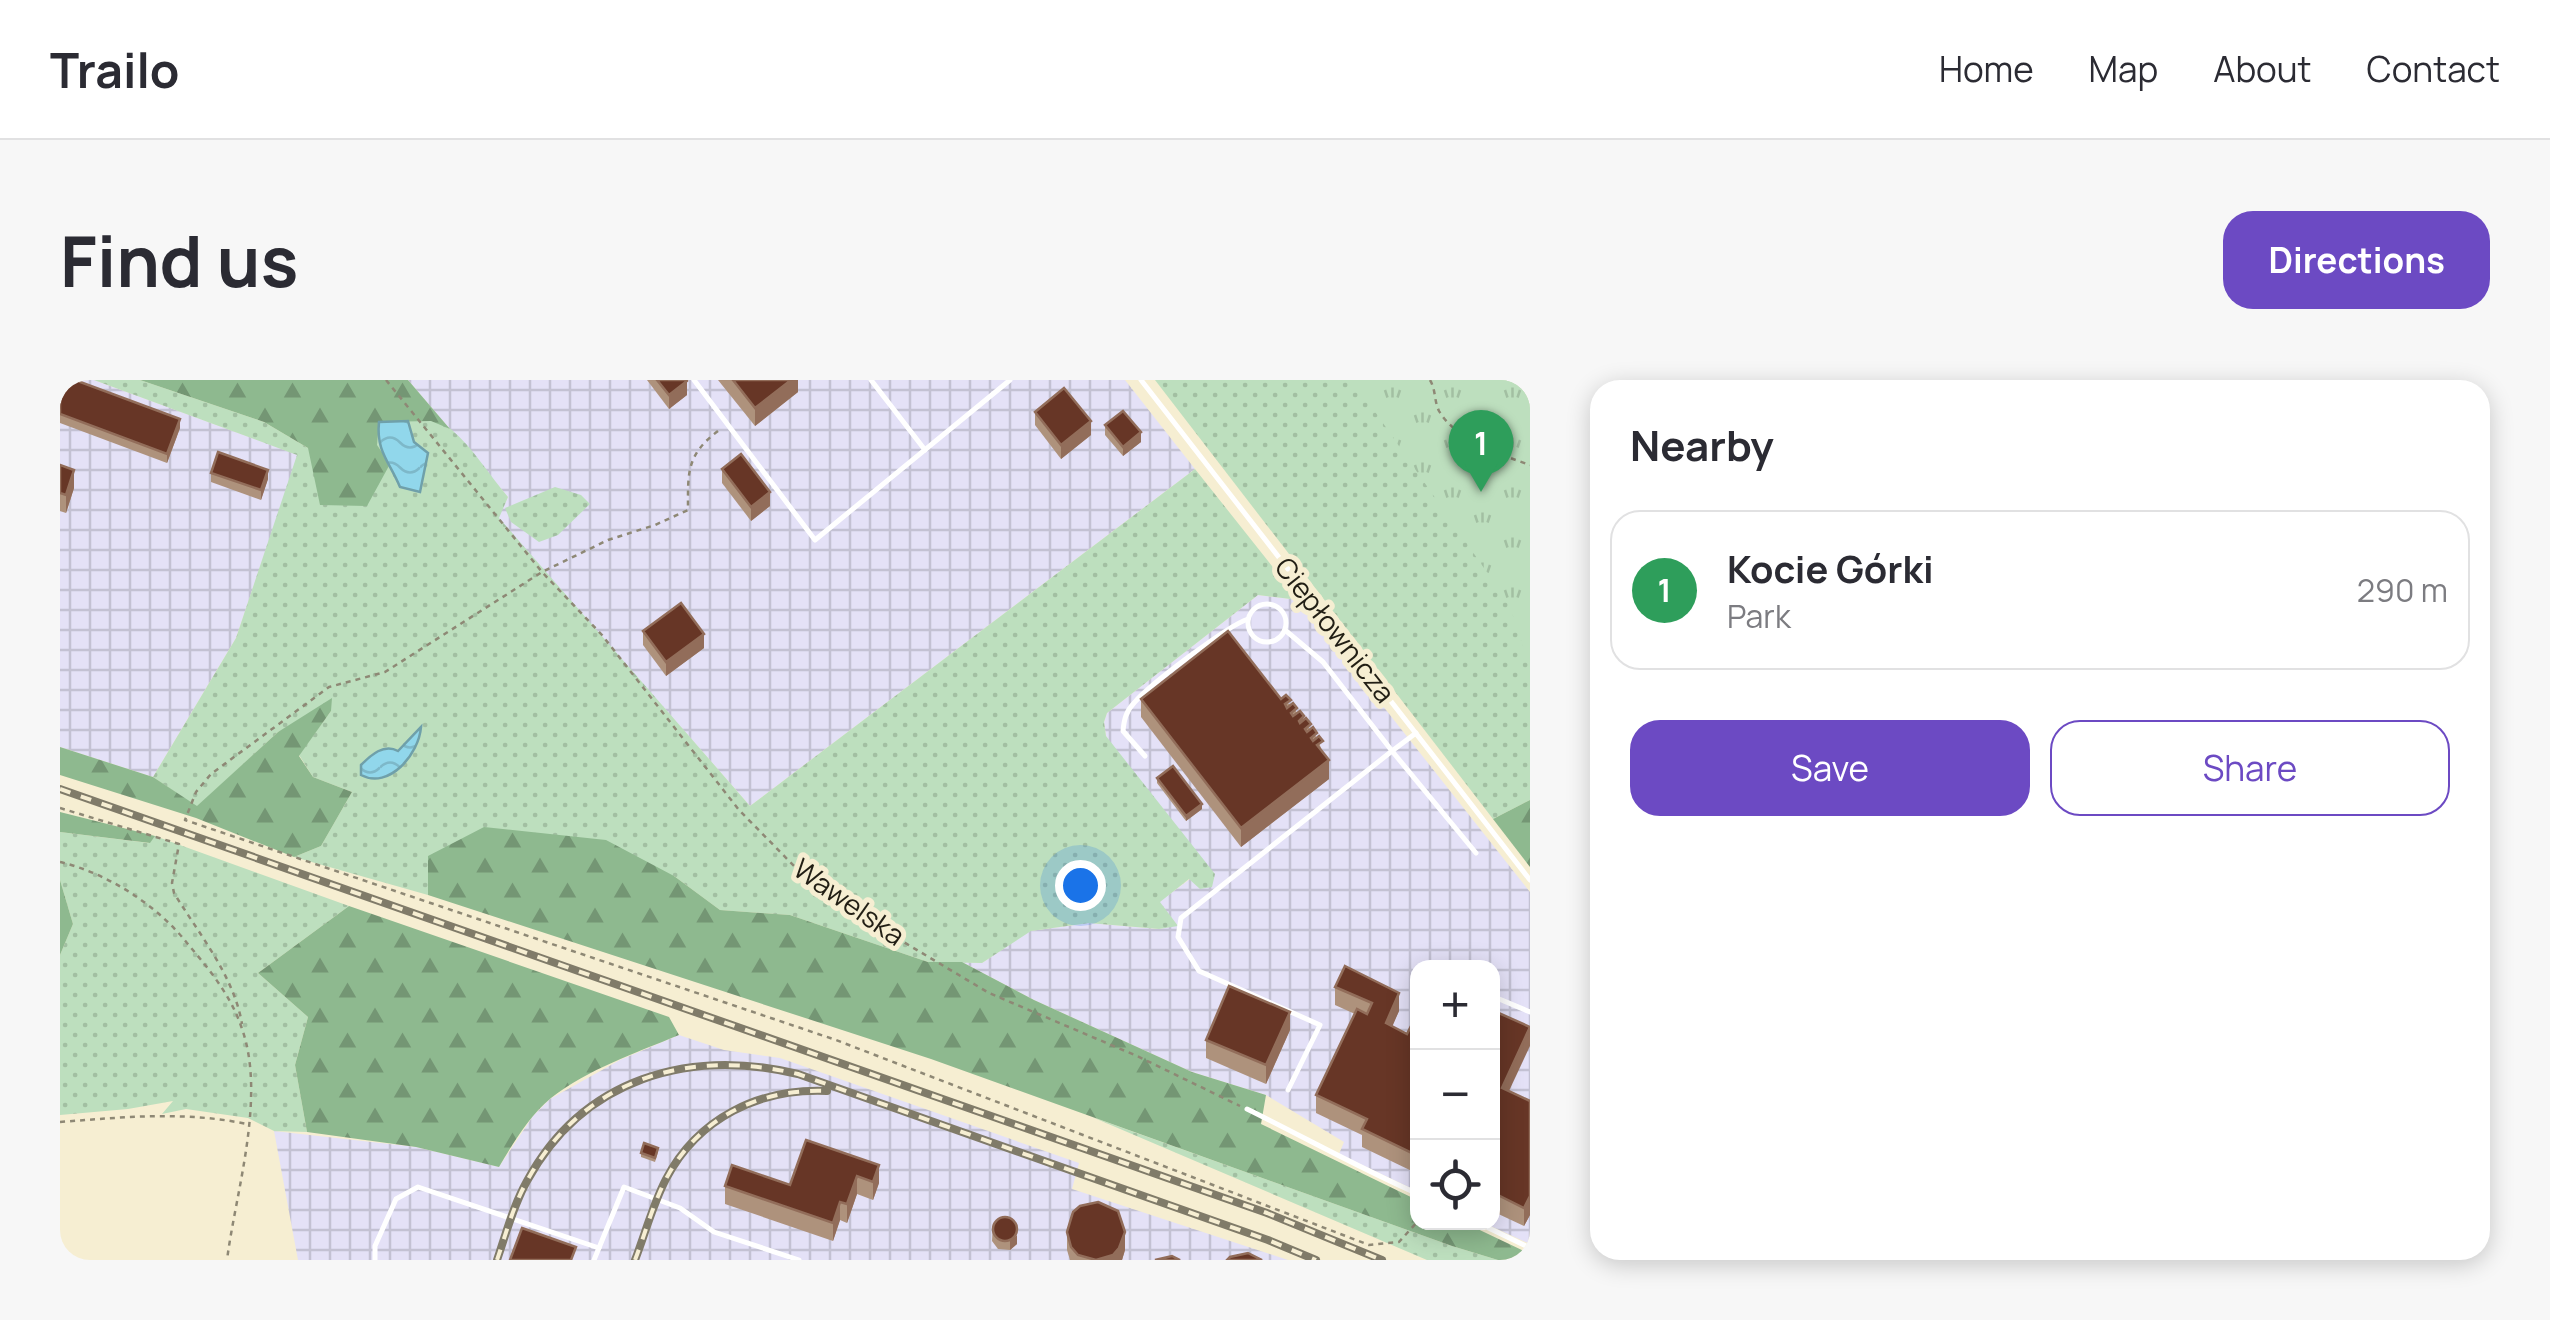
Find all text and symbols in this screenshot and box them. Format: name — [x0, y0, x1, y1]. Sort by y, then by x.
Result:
text: Trailo — [50, 37, 180, 102]
text: Home — [1939, 45, 2034, 93]
text: Map — [2089, 45, 2158, 93]
text: About — [2213, 45, 2312, 93]
text: Contact — [2367, 45, 2500, 93]
button: Directions — [2223, 211, 2490, 309]
text: Find us — [60, 212, 298, 308]
pin: 1 — [1448, 409, 1514, 492]
text: Nearby — [1630, 416, 1774, 474]
text: Kocie Górki — [1727, 542, 1934, 594]
street label: Ciepłownicza — [1267, 549, 1405, 710]
text: 1 — [1657, 568, 1672, 612]
text: 290 m — [2357, 568, 2448, 612]
text: Park — [1727, 594, 1791, 638]
button: Save — [1630, 720, 2030, 816]
button: Share — [2050, 720, 2450, 816]
street label: Wawelska — [786, 849, 913, 953]
your location — [1055, 860, 1106, 911]
map controls — [1410, 960, 1500, 1230]
button: + — [1410, 960, 1500, 1050]
button: − — [1410, 1050, 1500, 1140]
button: locate — [1410, 1140, 1500, 1230]

